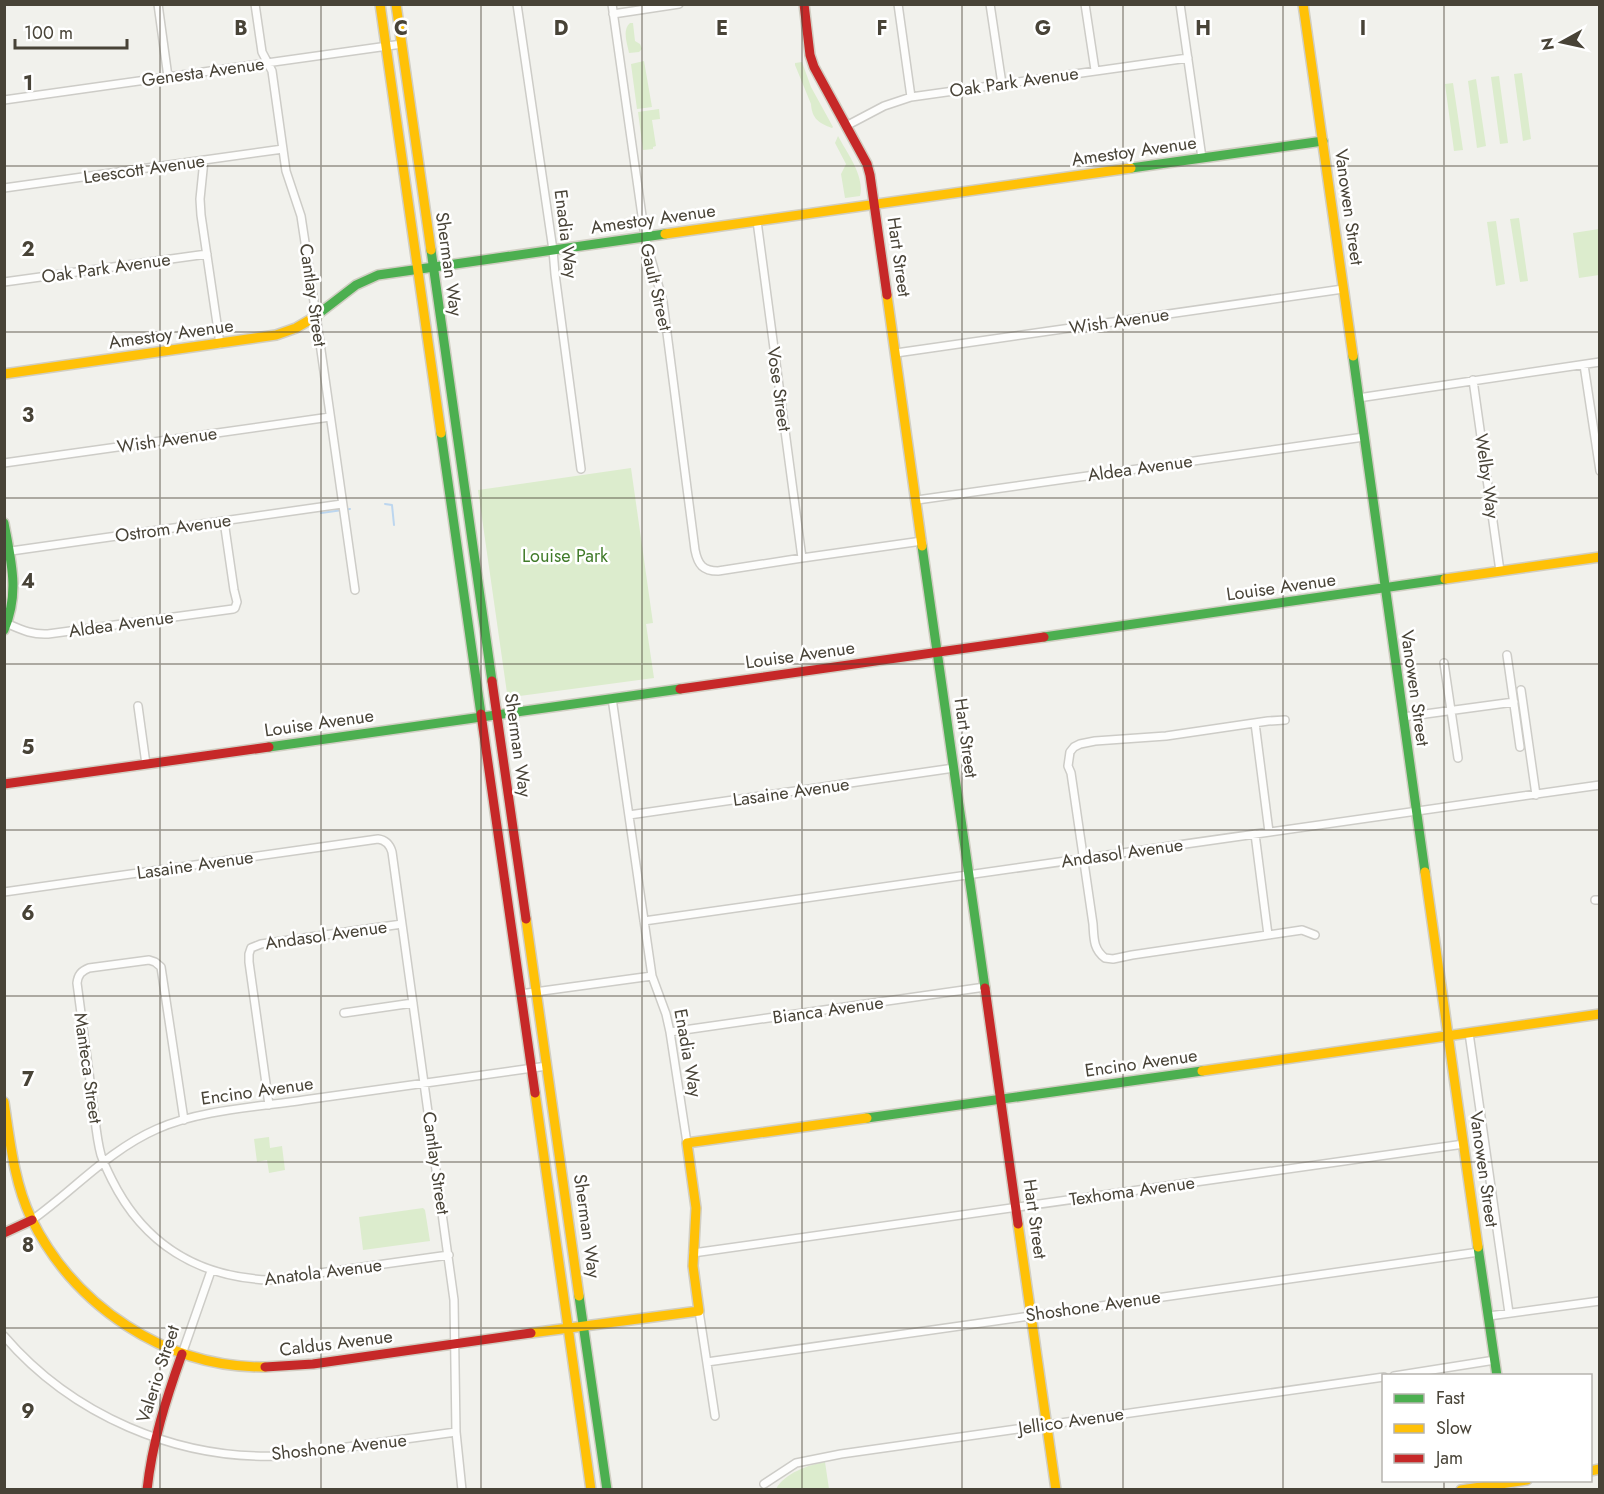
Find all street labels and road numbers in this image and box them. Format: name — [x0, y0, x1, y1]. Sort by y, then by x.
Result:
street label: Genesta Avenue — [140, 51, 266, 93]
street label: Oak Park Avenue — [948, 60, 1080, 104]
street label: Amestoy Avenue — [1070, 129, 1198, 173]
street label: Vanowen Street — [1328, 147, 1370, 267]
street label: Leescott Avenue — [82, 148, 206, 190]
street label: Enadia Way — [548, 188, 584, 280]
street label: Amestoy Avenue — [589, 197, 717, 241]
street label: Sherman Way — [429, 210, 469, 318]
street label: Hart Street — [881, 215, 918, 299]
street label: Gault Street — [633, 241, 679, 334]
street label: Cantlay Street — [293, 242, 333, 349]
street label: Oak Park Avenue — [40, 246, 172, 290]
street label: Wish Avenue — [1067, 301, 1171, 341]
street label: Amestoy Avenue — [107, 312, 235, 356]
street label: Vose Street — [760, 345, 798, 434]
street label: Wish Avenue — [115, 420, 219, 460]
street label: Welby Way — [1468, 432, 1506, 520]
street label: Aldea Avenue — [1086, 448, 1194, 488]
street label: Ostrom Avenue — [113, 507, 233, 549]
street label: Louise Avenue — [1225, 566, 1337, 608]
street label: Aldea Avenue — [67, 604, 175, 644]
street label: Vanowen Street — [1394, 628, 1436, 748]
street label: Louise Avenue — [744, 634, 856, 676]
street label: Sherman Way — [498, 691, 538, 799]
street label: Hart Street — [948, 696, 985, 780]
street label: Louise Avenue — [263, 702, 375, 744]
street label: Lasaine Avenue — [731, 771, 851, 813]
street label: Andasol Avenue — [1059, 832, 1185, 874]
street label: Lasaine Avenue — [135, 844, 255, 886]
street label: Andasol Avenue — [263, 914, 389, 956]
street label: Bianca Avenue — [771, 989, 885, 1031]
street label: Enadia Way — [667, 1007, 709, 1099]
street label: Manteca Street — [67, 1011, 109, 1126]
street label: Encino Avenue — [1083, 1042, 1199, 1084]
street label: Encino Avenue — [199, 1070, 315, 1112]
street label: Vanowen Street — [1463, 1109, 1505, 1229]
street label: Cantlay Street — [416, 1110, 456, 1217]
street label: Texhoma Avenue — [1068, 1169, 1196, 1213]
street label: Sherman Way — [567, 1172, 607, 1280]
street label: Hart Street — [1017, 1177, 1054, 1261]
street label: Anatola Avenue — [263, 1252, 383, 1292]
street label: Shoshone Avenue — [1024, 1284, 1162, 1328]
street label: Valerio Street — [130, 1321, 186, 1426]
street label: Caldus Avenue — [278, 1323, 394, 1363]
street label: Jellico Avenue — [1015, 1401, 1126, 1442]
street label: Shoshone Avenue — [270, 1427, 408, 1467]

